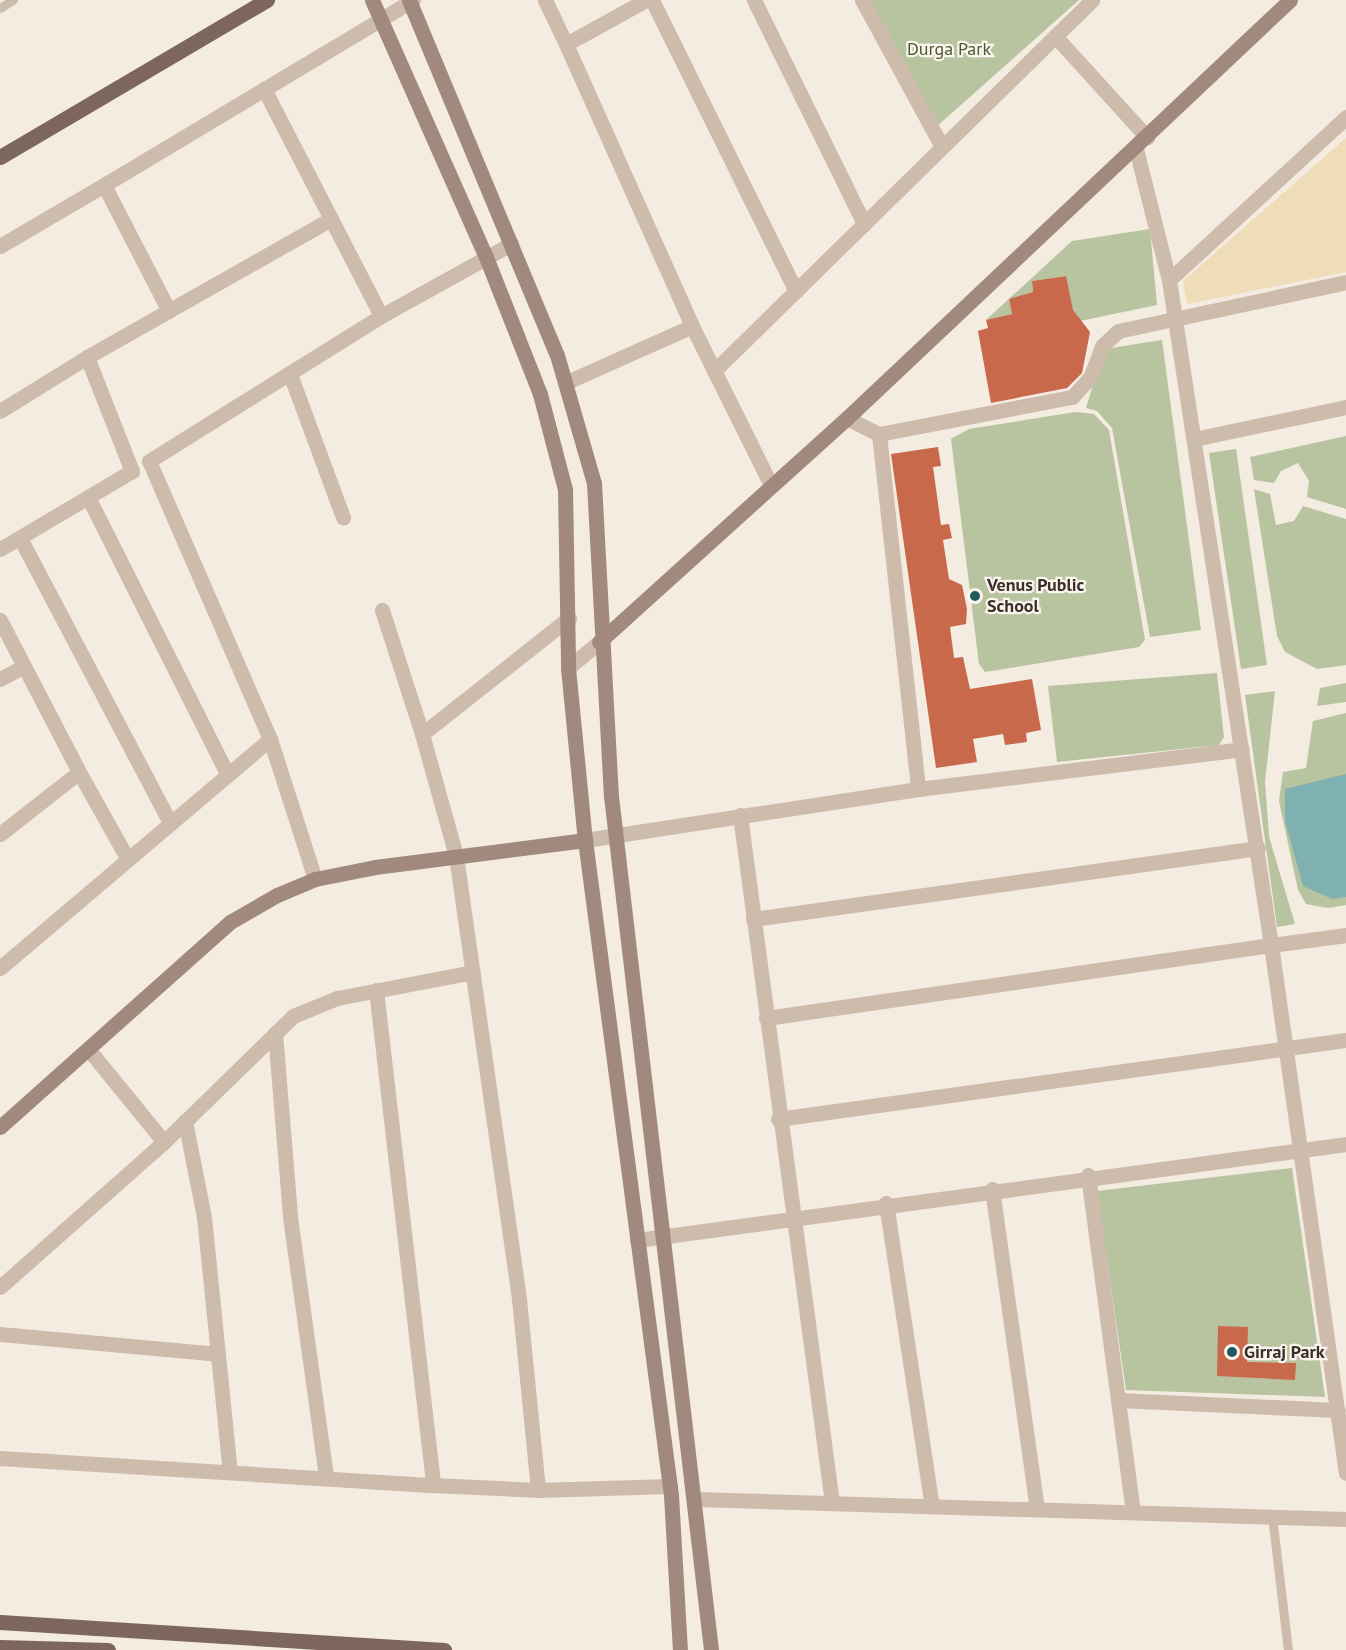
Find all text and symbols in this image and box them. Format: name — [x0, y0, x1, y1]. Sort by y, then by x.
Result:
park label: Durga Park — [907, 38, 991, 60]
place label: Venus Public School — [987, 575, 1084, 618]
marker: Venus Public School — [968, 589, 982, 603]
place label: Girraj Park — [1244, 1341, 1325, 1363]
marker: Girraj Park — [1225, 1345, 1239, 1359]

